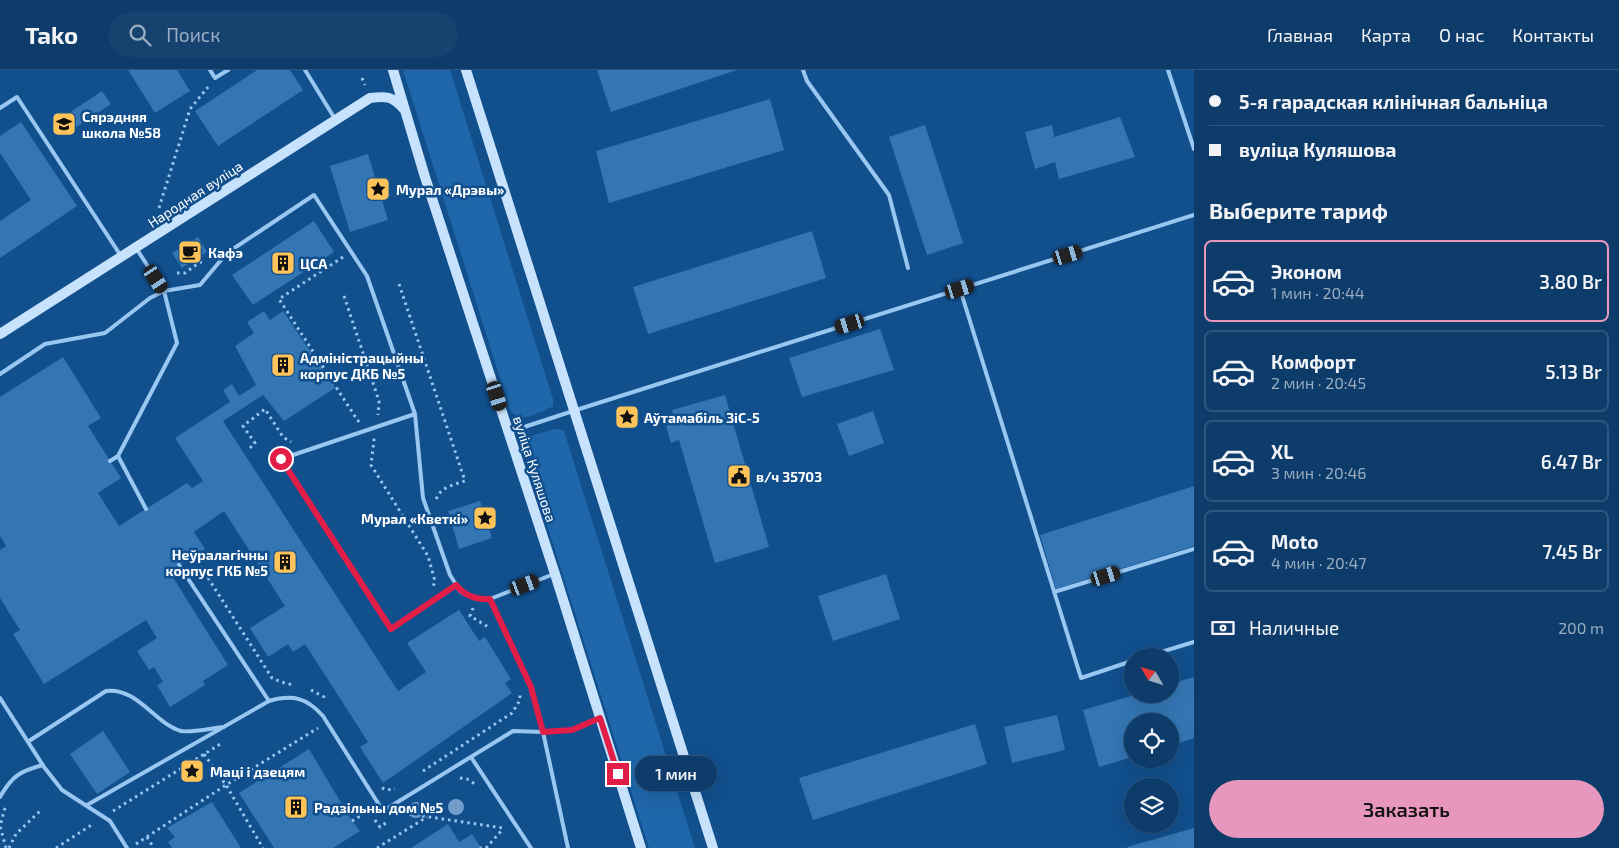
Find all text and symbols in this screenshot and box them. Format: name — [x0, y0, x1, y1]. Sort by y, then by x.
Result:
search box — [108, 12, 458, 57]
text: Tako — [25, 20, 78, 49]
icon: search — [126, 21, 154, 49]
text: Поиск — [166, 23, 220, 46]
text: Главная — [1267, 24, 1333, 46]
text: Карта — [1361, 24, 1411, 46]
text: О нас — [1439, 24, 1484, 46]
text: Контакты — [1512, 24, 1594, 46]
text: 5-я гарадская клінічная бальніца — [1239, 90, 1548, 113]
place label: Сярэдняя школа №58 — [82, 108, 161, 141]
school or university icon: Сярэдняя школа №58 — [51, 111, 77, 137]
text: вуліца Куляшова — [1239, 138, 1396, 161]
street label: Народная вуліца — [144, 157, 246, 231]
place icon: Мурал «Дрэвы» — [365, 176, 391, 202]
place label: Мурал «Дрэвы» — [396, 181, 504, 198]
text: Выберите тариф — [1209, 197, 1388, 223]
cafe icon: Кафэ — [177, 239, 203, 265]
car — [1051, 243, 1084, 267]
place label: Кафэ — [208, 244, 243, 261]
building icon: ЦСА — [270, 250, 296, 276]
place label: ЦСА — [300, 255, 328, 272]
icon: car — [1211, 259, 1256, 304]
text: Эконом — [1271, 260, 1342, 283]
car — [141, 262, 170, 296]
text: 3.80 Br — [1539, 270, 1602, 293]
car — [943, 277, 976, 301]
text: 1 мин · 20:44 — [1271, 283, 1365, 302]
car — [833, 312, 866, 336]
place label: Адміністрацыйны корпус ДКБ №5 — [300, 349, 424, 382]
icon: car — [1211, 349, 1256, 394]
text: Комфорт — [1271, 350, 1356, 373]
building icon: Адміністрацыйны корпус ДКБ №5 — [270, 352, 296, 378]
text: 5.13 Br — [1545, 360, 1602, 383]
text: 2 мин · 20:45 — [1271, 373, 1366, 392]
car — [485, 379, 508, 413]
place icon: Аўтамабіль ЗіС-5 — [614, 404, 640, 430]
place label: Аўтамабіль ЗіС-5 — [644, 409, 760, 426]
street label: вуліца Куляшова — [510, 414, 560, 524]
icon: car — [1211, 439, 1256, 484]
text: XL — [1271, 440, 1293, 463]
route start — [270, 448, 292, 470]
text: 6.47 Br — [1541, 450, 1602, 473]
public building icon: в/ч 35703 — [726, 463, 752, 489]
text: 3 мин · 20:46 — [1271, 463, 1366, 482]
place label: в/ч 35703 — [756, 468, 822, 485]
place icon: Мурал «Кветкі» — [472, 505, 498, 531]
place label: Мурал «Кветкі» — [361, 510, 468, 527]
icon: car — [1211, 529, 1256, 574]
text: Moto — [1271, 530, 1319, 553]
text: 7.45 Br — [1542, 540, 1602, 563]
place label: Неўралагічны корпус ГКБ №5 — [166, 546, 268, 579]
building icon: Неўралагічны корпус ГКБ №5 — [272, 549, 298, 575]
text: 4 мин · 20:47 — [1271, 553, 1366, 572]
car — [1089, 564, 1122, 588]
car — [508, 573, 541, 597]
icon: cash — [1209, 614, 1237, 642]
text: Наличные — [1249, 616, 1339, 639]
text: 200 m — [1558, 618, 1604, 637]
north arrow — [1124, 648, 1179, 702]
map controls — [1124, 648, 1179, 833]
button: locate — [1124, 713, 1179, 768]
callout: 1 мин — [636, 756, 718, 792]
place icon: Маці і дзецям — [179, 758, 205, 784]
place label: Маці і дзецям — [210, 763, 305, 780]
route end — [607, 763, 629, 785]
text: 1 мин — [655, 764, 697, 783]
button: layers — [1124, 778, 1179, 833]
button: Заказать — [1209, 780, 1604, 838]
building icon: Радзільны дом №5 — [283, 794, 309, 820]
place label: Радзільны дом №5 — [314, 799, 444, 816]

